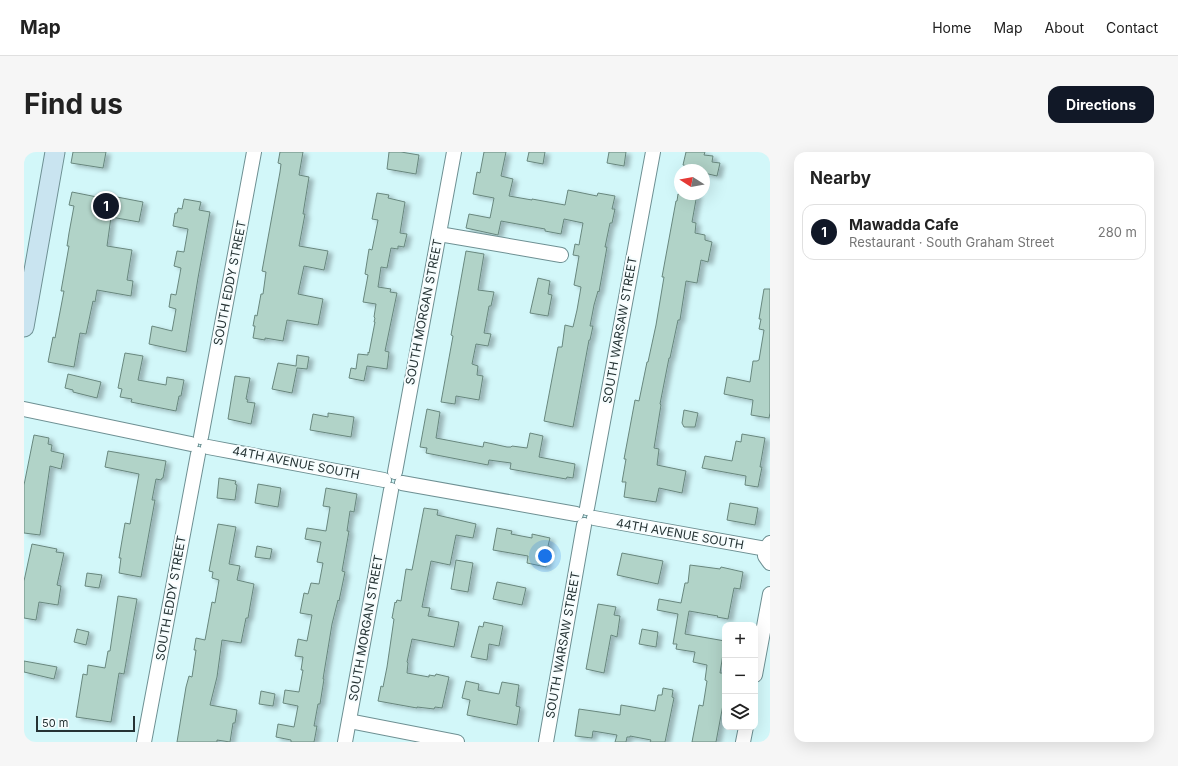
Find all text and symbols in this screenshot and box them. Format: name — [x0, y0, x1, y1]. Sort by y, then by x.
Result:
text: Map — [20, 16, 61, 39]
text: Home — [932, 19, 971, 36]
text: Map — [993, 19, 1023, 36]
text: About — [1045, 19, 1084, 36]
text: Contact — [1106, 19, 1158, 36]
button: Directions — [1048, 86, 1154, 123]
text: Find us — [24, 87, 123, 121]
north arrow — [674, 164, 710, 200]
text: Nearby — [810, 168, 871, 188]
pin: 1 — [93, 191, 119, 221]
text: Mawadda Cafe — [849, 215, 959, 234]
street label: SOUTH EDDY STREET — [210, 219, 249, 347]
text: 1 — [821, 224, 827, 240]
text: 280 m — [1098, 224, 1137, 240]
text: Restaurant · South Graham Street — [849, 234, 1054, 250]
street label: SOUTH MORGAN STREET — [402, 237, 445, 386]
street label: SOUTH WARSAW STREET — [599, 255, 640, 404]
street label: 44TH AVENUE SOUTH — [231, 443, 361, 482]
street label: 44TH AVENUE SOUTH — [615, 515, 745, 552]
street label: SOUTH EDDY STREET — [152, 534, 189, 662]
your location — [535, 546, 555, 566]
street label: SOUTH MORGAN STREET — [345, 553, 386, 702]
street label: SOUTH WARSAW STREET — [542, 570, 583, 719]
map controls — [722, 622, 758, 730]
button: + — [722, 622, 758, 658]
button: − — [722, 658, 758, 694]
button: layers — [722, 694, 758, 730]
scale bar — [36, 714, 135, 733]
text: 50 m — [42, 716, 68, 730]

